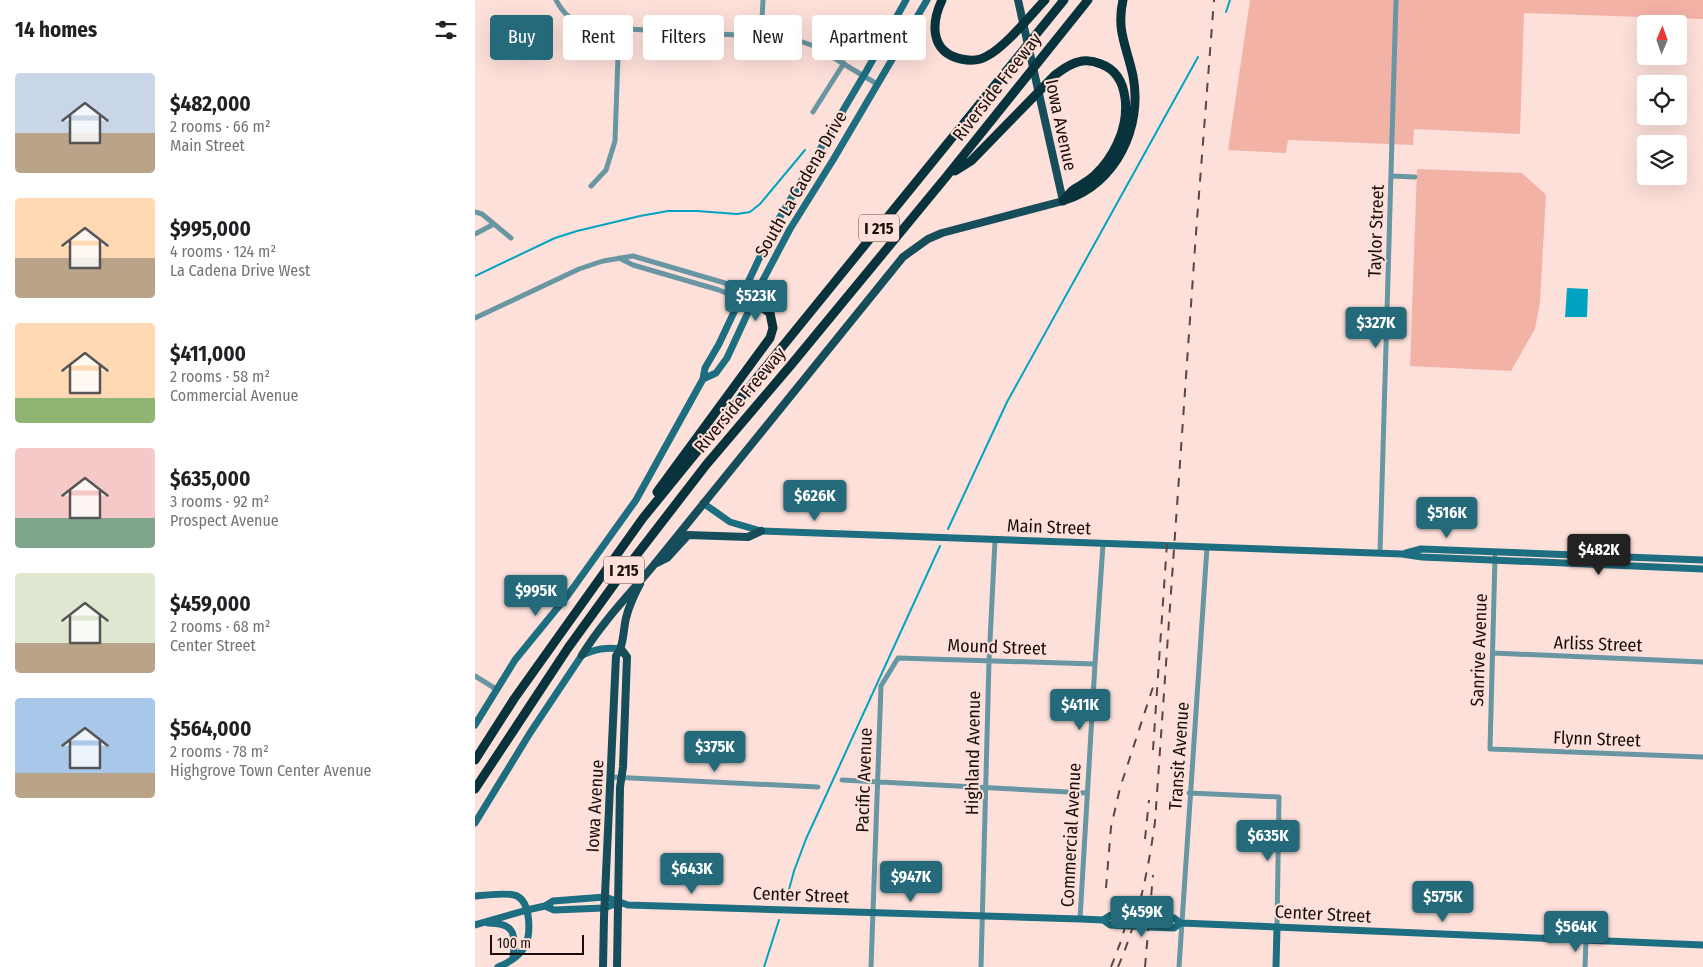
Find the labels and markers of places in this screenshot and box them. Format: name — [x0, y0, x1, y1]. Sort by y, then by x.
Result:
pin: $523K — [721, 280, 791, 322]
pin: $327K — [1341, 306, 1411, 349]
pin: $626K — [780, 480, 850, 522]
pin: $516K — [1412, 496, 1482, 539]
pin: $482K — [1564, 534, 1634, 576]
pin: $995K — [501, 574, 571, 617]
pin: $411K — [1045, 688, 1115, 731]
pin: $375K — [680, 730, 750, 773]
pin: $635K — [1233, 820, 1303, 862]
pin: $643K — [657, 852, 727, 895]
pin: $947K — [876, 860, 946, 903]
pin: $575K — [1408, 880, 1478, 923]
pin: $459K — [1107, 896, 1177, 938]
pin: $564K — [1541, 910, 1611, 953]

